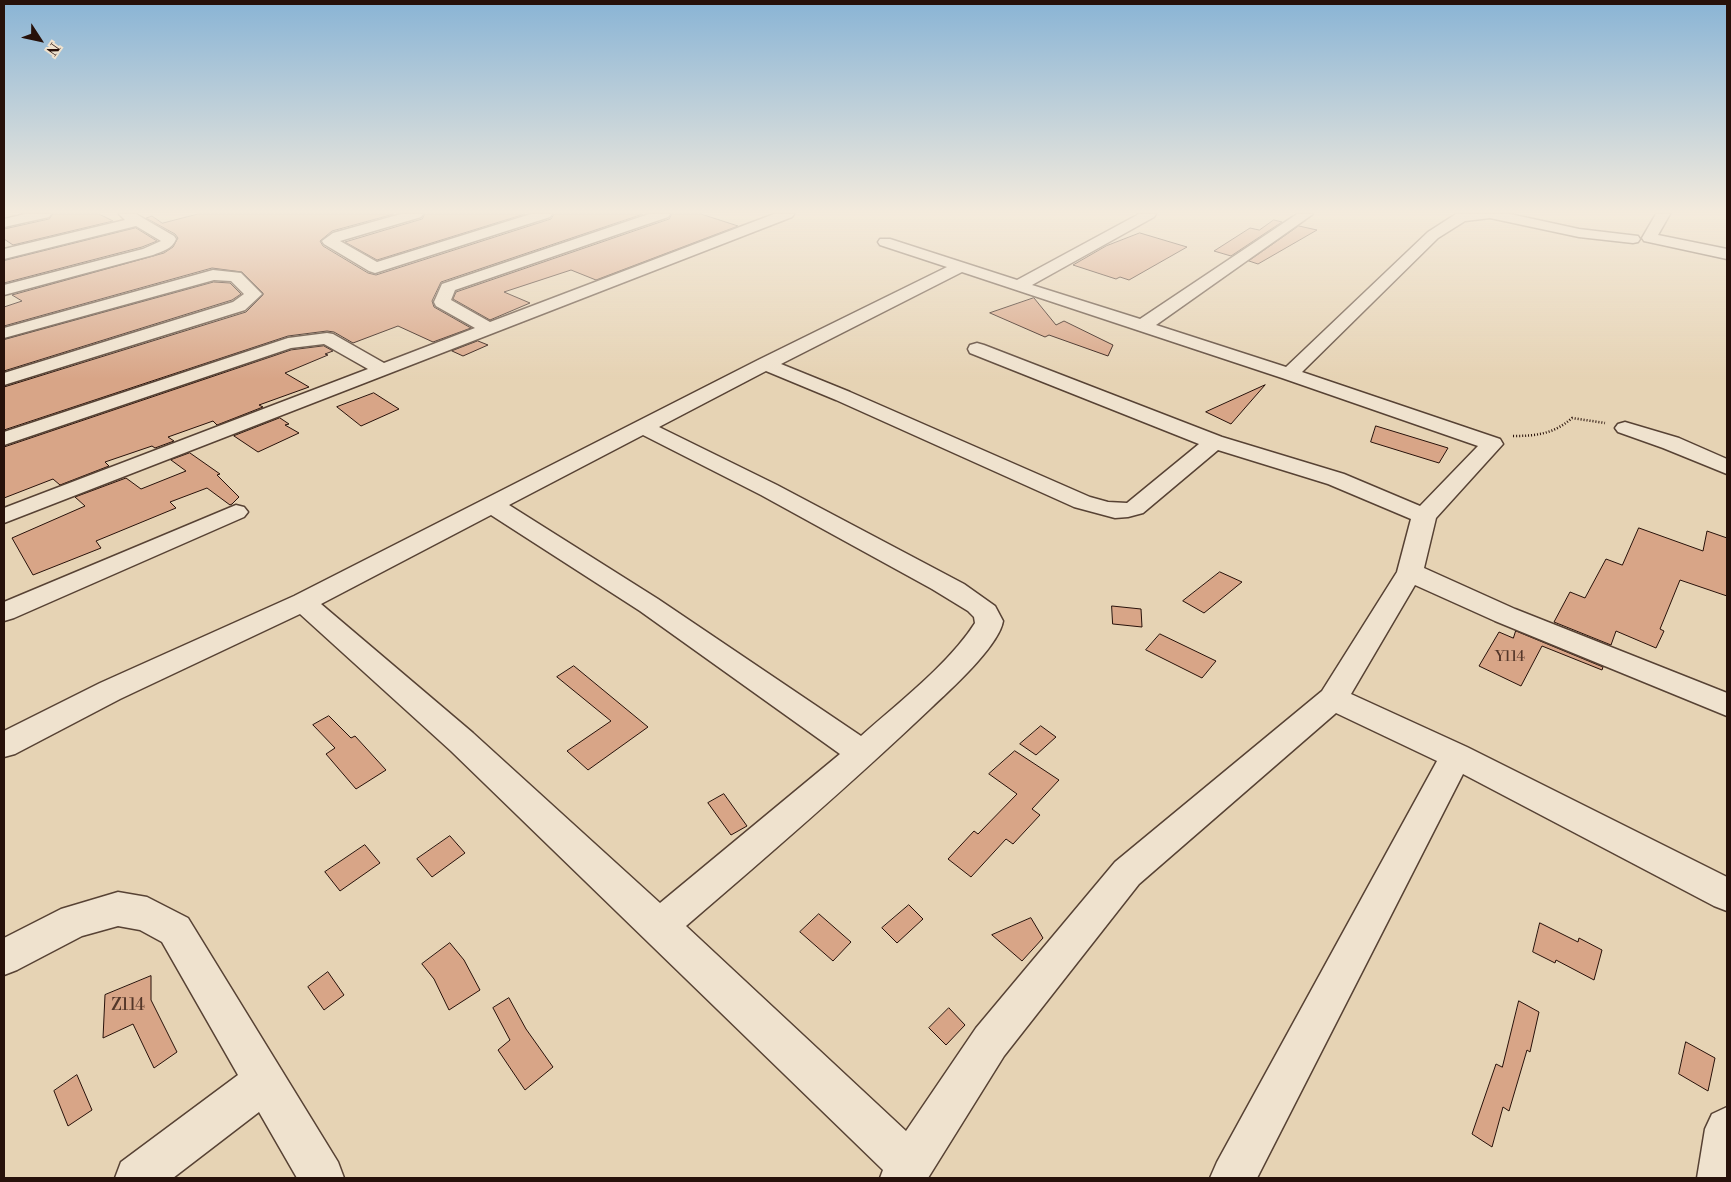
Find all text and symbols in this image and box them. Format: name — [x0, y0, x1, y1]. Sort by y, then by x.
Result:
north arrow — [15, 15, 65, 65]
text: N — [42, 39, 63, 58]
house number: Y114 — [1495, 650, 1525, 666]
house number: Z114 — [111, 996, 145, 1016]

